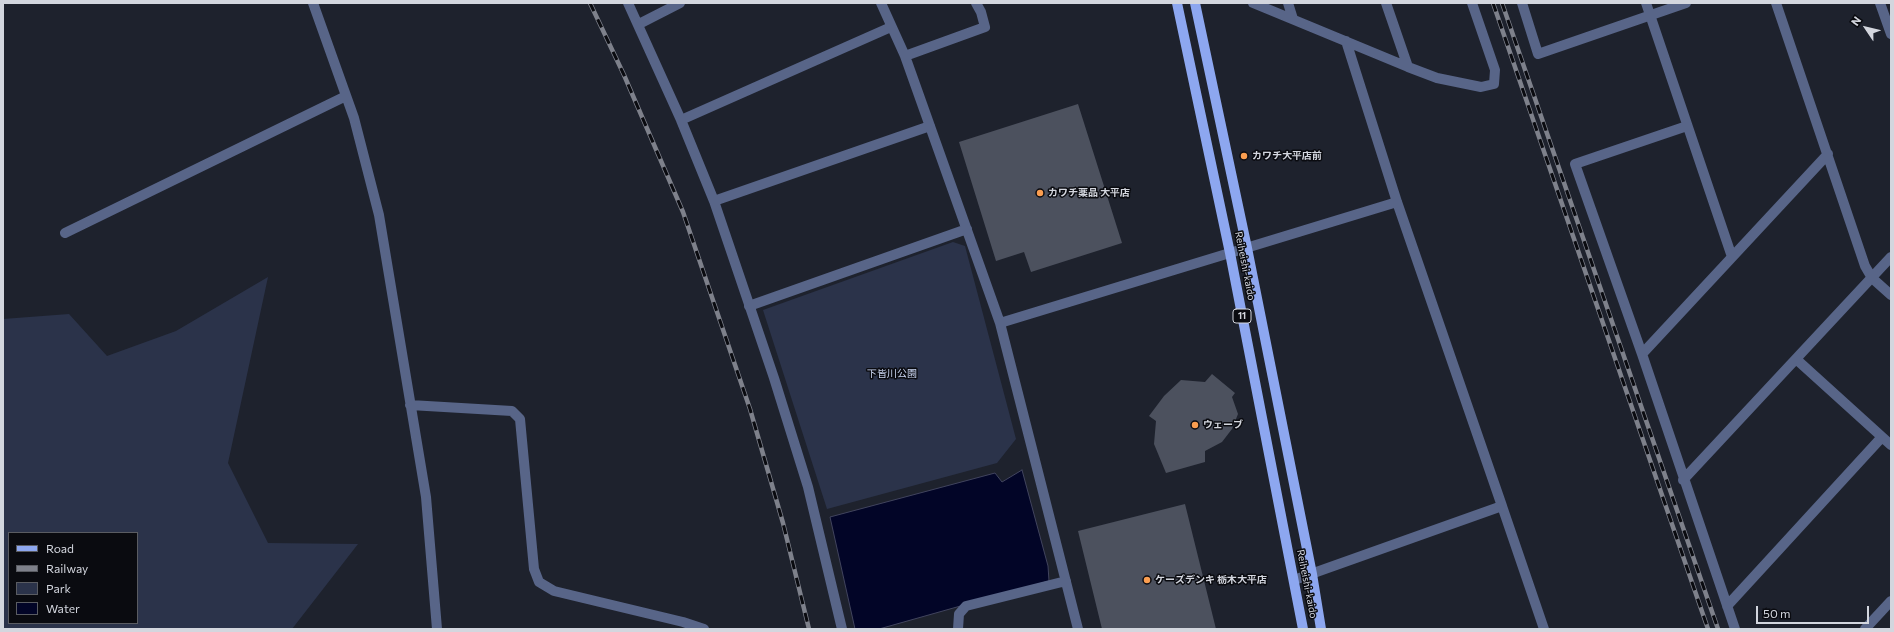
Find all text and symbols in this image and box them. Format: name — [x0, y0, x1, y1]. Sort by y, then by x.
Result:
north arrow — [1846, 8, 1886, 48]
text: N — [1848, 14, 1863, 28]
place label: カワチ大平店前 — [1252, 150, 1322, 162]
marker: カワチ大平店前 — [1239, 151, 1249, 161]
place label: カワチ薬品 大平店 — [1048, 187, 1130, 199]
marker: カワチ薬品 大平店 — [1035, 188, 1045, 198]
street label: Reiheishi-kaido — [1232, 231, 1258, 301]
road number: 11 — [1233, 309, 1251, 323]
park label: 下皆川公園 — [867, 368, 917, 380]
place label: ウェーブ — [1203, 419, 1243, 431]
marker: ウェーブ — [1190, 420, 1200, 430]
legend — [8, 532, 138, 624]
text: Road — [46, 541, 74, 555]
street label: Reiheishi-kaido — [1294, 549, 1320, 619]
text: Railway — [46, 561, 88, 575]
place label: ケーズデンキ 栃木大平店 — [1155, 574, 1267, 586]
marker: ケーズデンキ 栃木大平店 — [1142, 575, 1152, 585]
text: Park — [46, 581, 71, 595]
scale bar — [1758, 598, 1871, 624]
text: Water — [46, 601, 80, 615]
text: 50 m — [1763, 606, 1791, 620]

